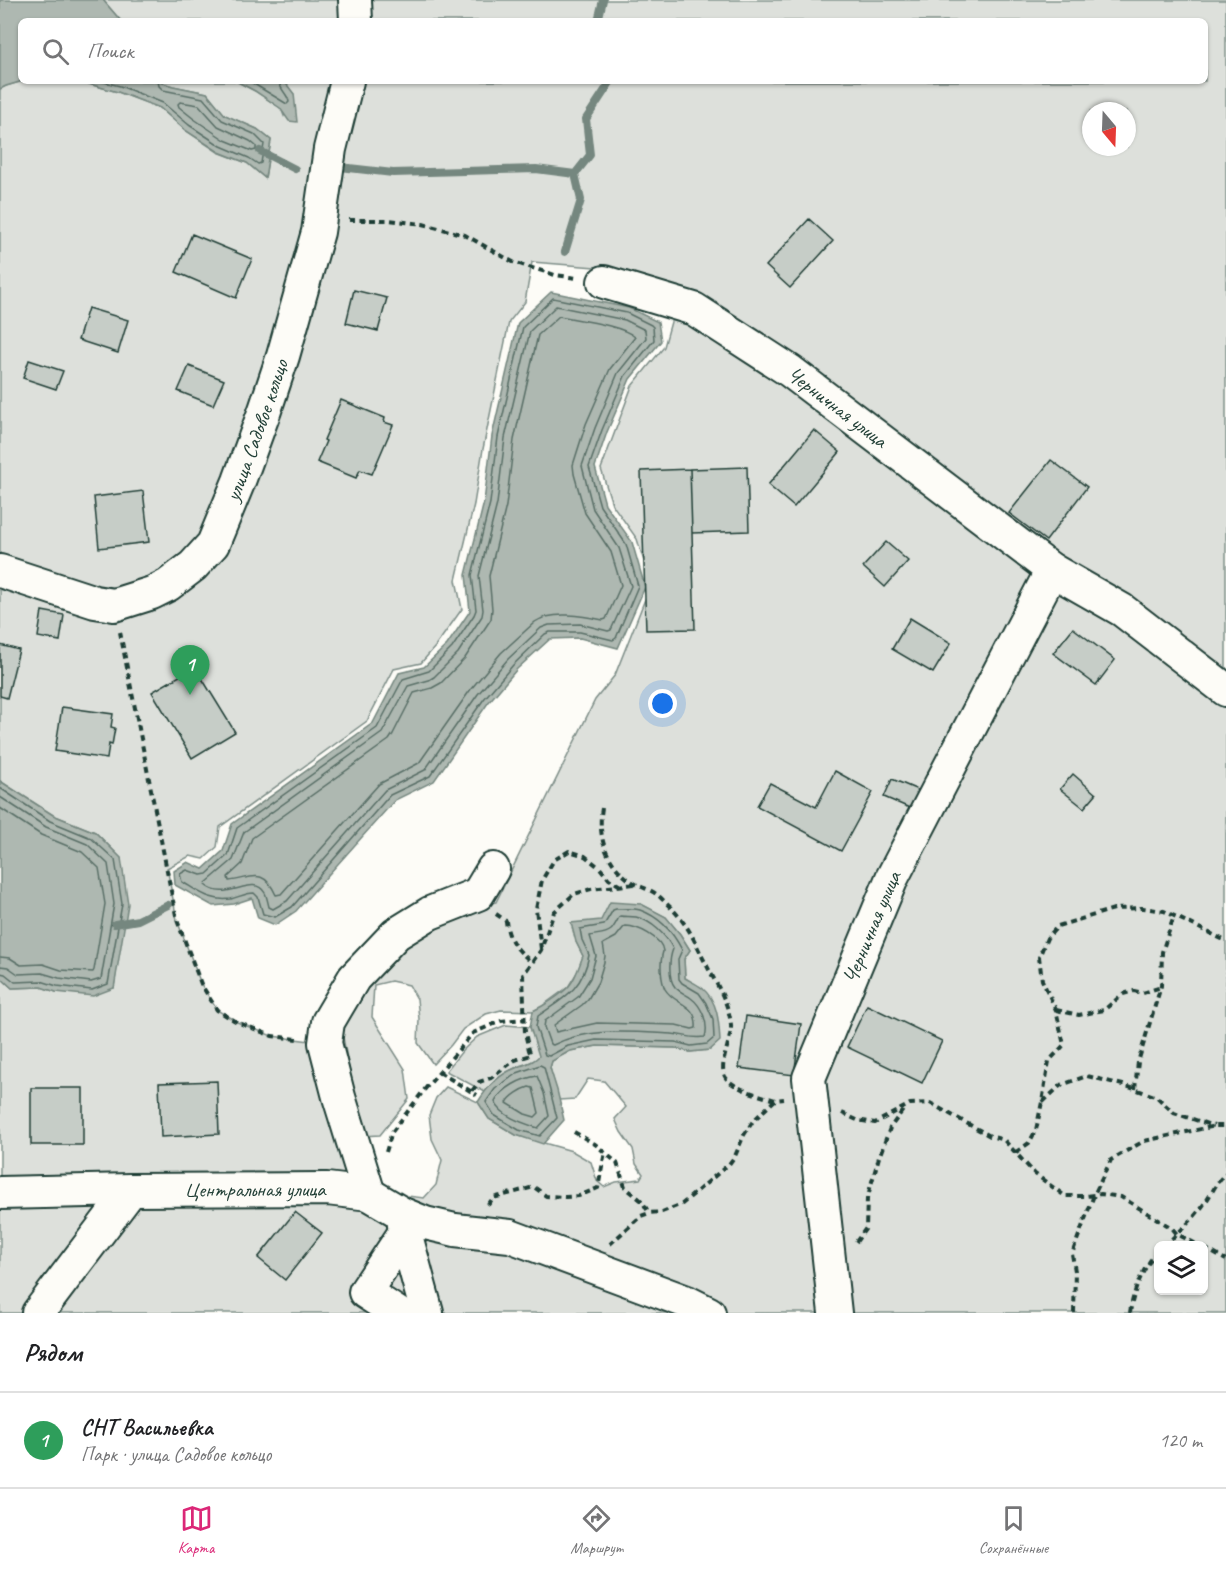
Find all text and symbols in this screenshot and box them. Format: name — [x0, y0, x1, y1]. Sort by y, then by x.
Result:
search box — [18, 18, 1208, 84]
icon: search — [39, 35, 72, 68]
text: Поиск — [87, 37, 133, 65]
north arrow — [1082, 102, 1136, 156]
street label: улица Садовое кольцо — [218, 355, 294, 507]
street label: Черничная улица — [782, 361, 894, 455]
pin: 1 — [170, 646, 210, 695]
your location — [648, 689, 677, 718]
street label: Черничная улица — [837, 865, 907, 987]
street label: Центральная улица — [184, 1176, 327, 1203]
map controls — [1154, 1241, 1208, 1295]
button: layers — [1154, 1241, 1208, 1295]
text: Рядом — [24, 1336, 82, 1369]
text: СНТ Васильевка — [81, 1414, 212, 1442]
text: 1 — [39, 1428, 48, 1453]
text: 120 m — [1159, 1428, 1202, 1453]
text: Парк · улица Садовое кольцо — [81, 1442, 271, 1467]
tab: Карта — [178, 1502, 214, 1558]
tab: Маршрут — [570, 1502, 623, 1558]
tab: Сохранённые — [979, 1502, 1048, 1558]

